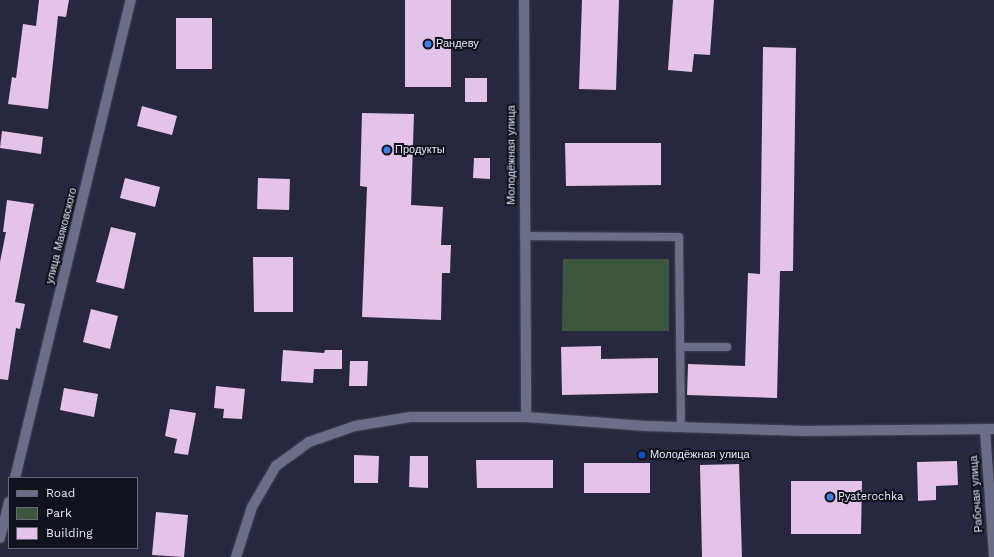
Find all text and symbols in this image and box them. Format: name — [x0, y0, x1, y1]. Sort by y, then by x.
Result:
place label: Рандеву — [436, 37, 479, 51]
marker: Рандеву — [423, 39, 433, 49]
street label: Молодёжная улица — [505, 105, 519, 205]
place label: Продукты — [395, 143, 445, 157]
marker: Продукты — [382, 145, 392, 155]
street label: улица Маяковского — [44, 187, 80, 285]
place label: Молодёжная улица — [650, 448, 750, 462]
marker: Молодёжная улица — [637, 450, 647, 460]
street label: Рабочая улица — [968, 455, 986, 533]
legend — [8, 477, 138, 549]
text: Road — [46, 486, 75, 500]
place label: Pyaterochka — [838, 490, 903, 504]
marker: Pyaterochka — [825, 492, 835, 502]
text: Park — [46, 506, 72, 520]
text: Building — [46, 526, 93, 540]

